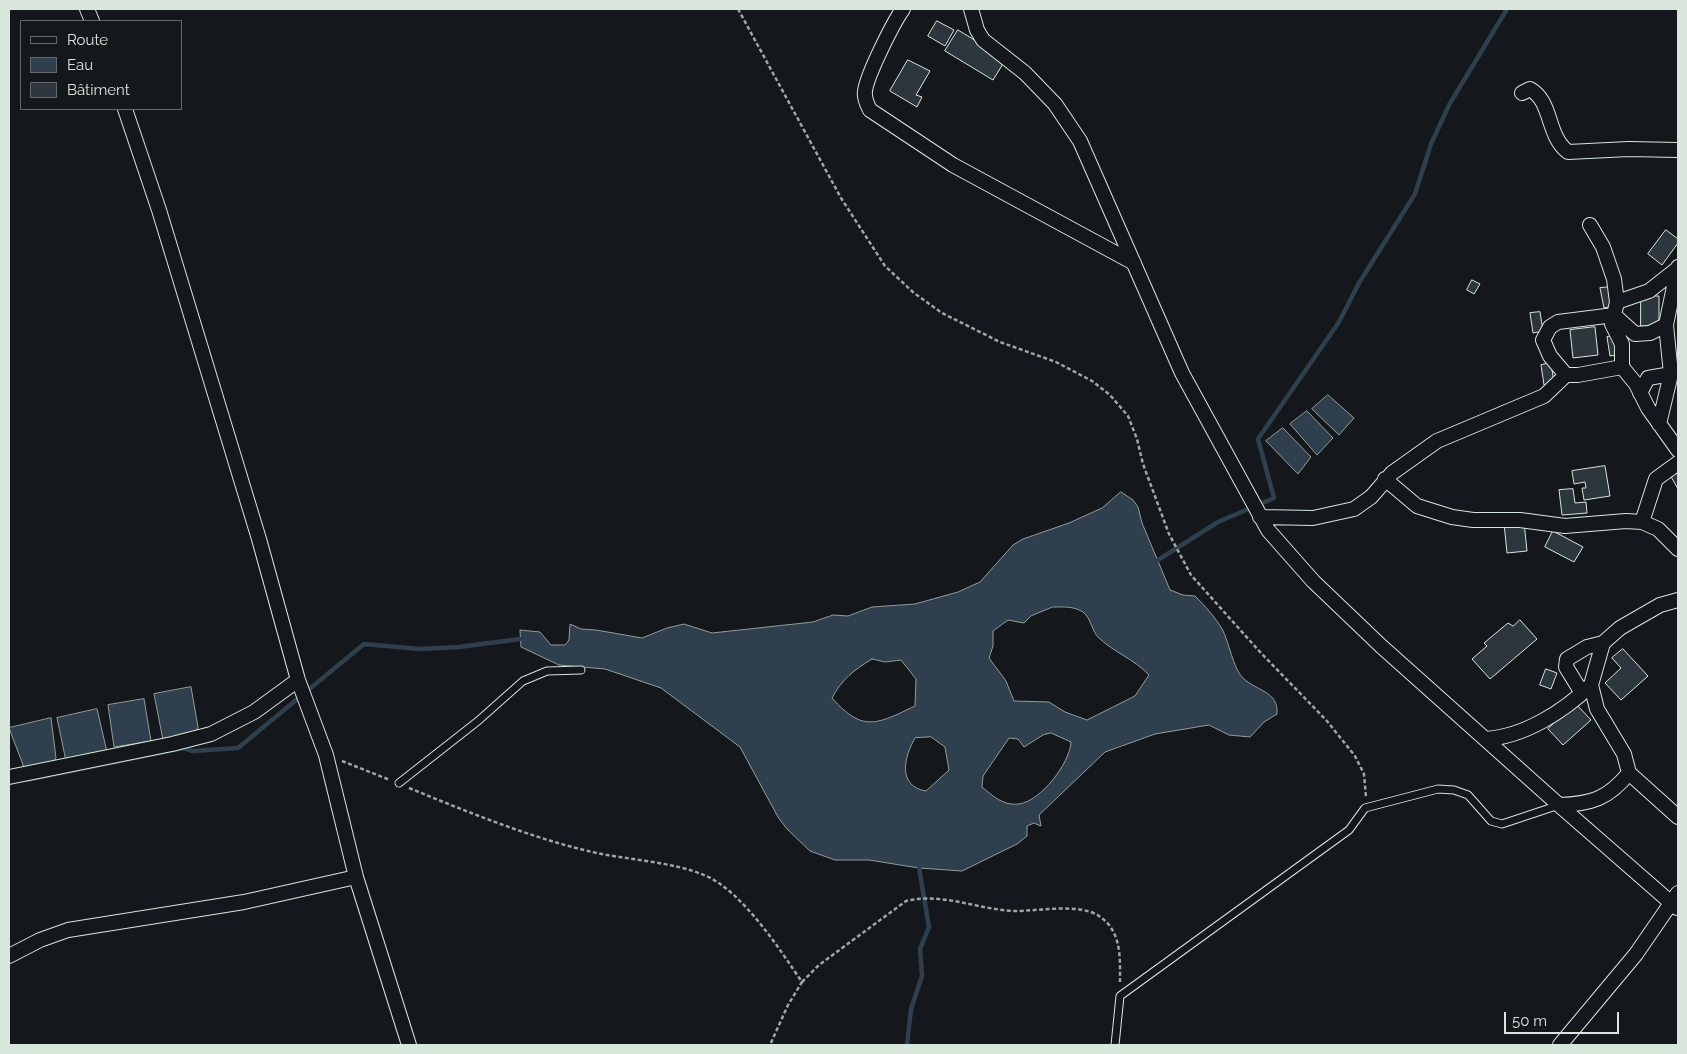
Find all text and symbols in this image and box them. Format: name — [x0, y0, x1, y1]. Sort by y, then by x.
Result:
legend — [20, 20, 182, 110]
text: Route — [67, 31, 108, 49]
text: Eau — [67, 56, 93, 74]
text: Bâtiment — [67, 81, 130, 99]
scale bar — [1507, 1002, 1622, 1034]
text: 50 m — [1512, 1012, 1547, 1030]

